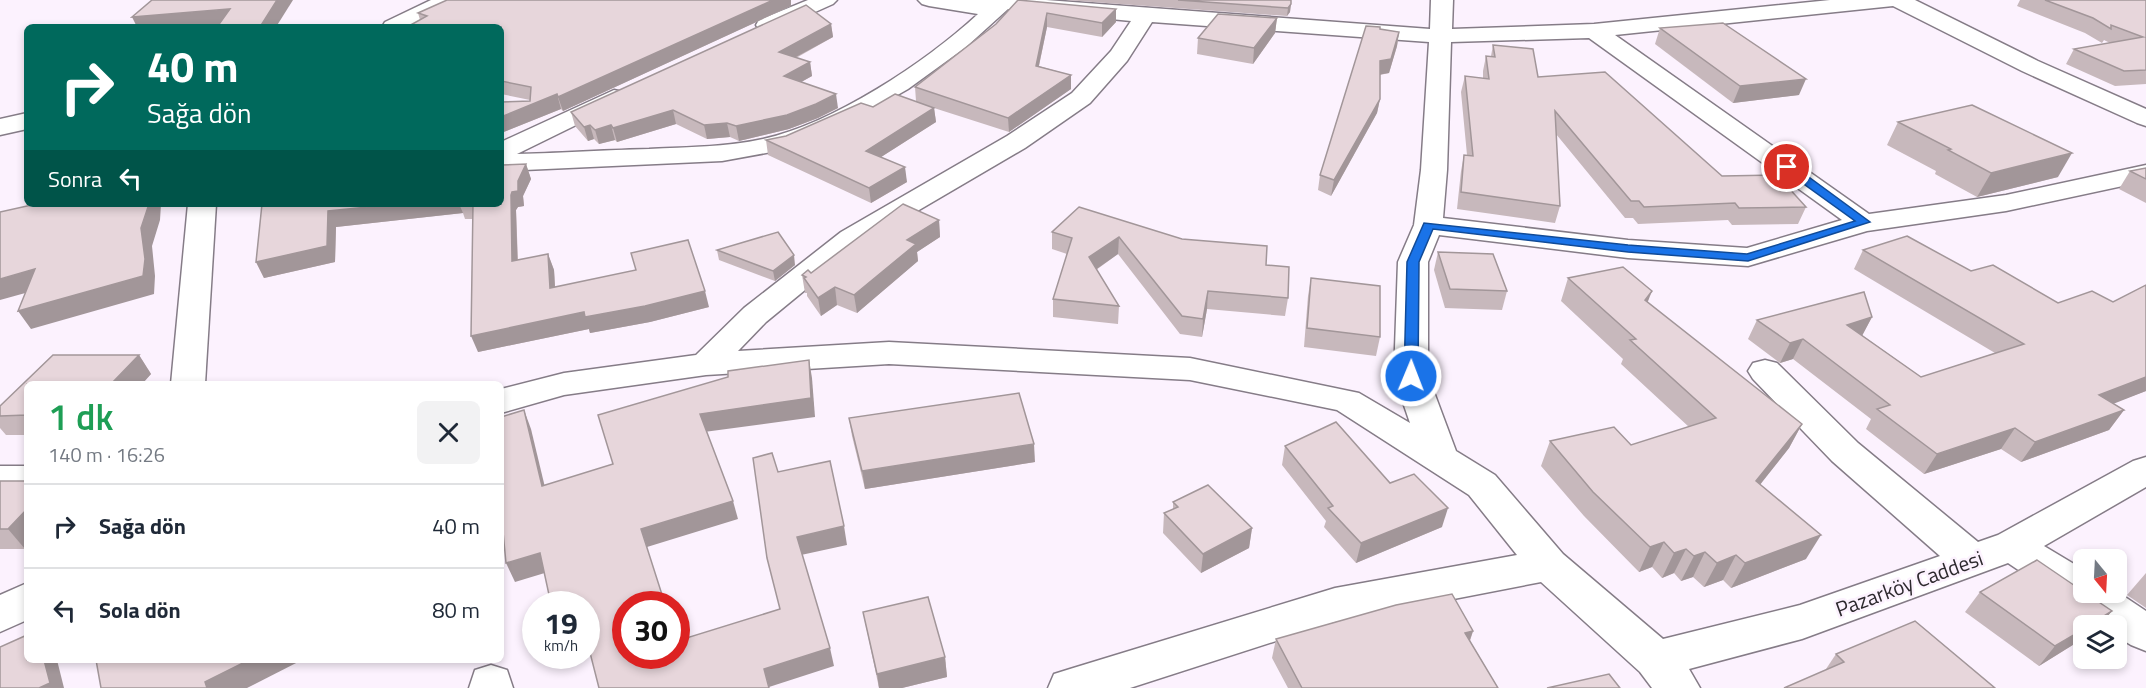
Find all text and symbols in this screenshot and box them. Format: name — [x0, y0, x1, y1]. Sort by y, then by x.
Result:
text: 40 m — [147, 34, 239, 98]
icon: right — [48, 48, 126, 126]
text: Sağa dön — [147, 92, 252, 133]
pin — [1761, 141, 1812, 192]
icon: arrive — [1770, 150, 1803, 183]
text: Sonra — [48, 162, 102, 196]
icon: left — [114, 162, 147, 195]
position arrow — [1379, 344, 1443, 408]
text: 1 dk — [48, 389, 113, 444]
button: close — [417, 401, 480, 464]
text: 140 m · 16:26 — [48, 439, 165, 470]
text: Sağa dön — [99, 509, 186, 543]
text: 40 m — [432, 509, 480, 543]
icon: right — [48, 510, 81, 543]
street label: Pazarköy Caddesi — [1831, 541, 1987, 625]
north arrow — [2073, 549, 2127, 603]
map controls — [2073, 549, 2127, 669]
speed limit sign: 30 — [612, 591, 690, 669]
text: Sola dön — [99, 593, 181, 627]
text: 80 m — [432, 593, 480, 627]
icon: left — [48, 594, 81, 627]
text: 19 — [544, 600, 578, 646]
button: layers — [2073, 615, 2127, 669]
text: km/h — [544, 634, 578, 657]

